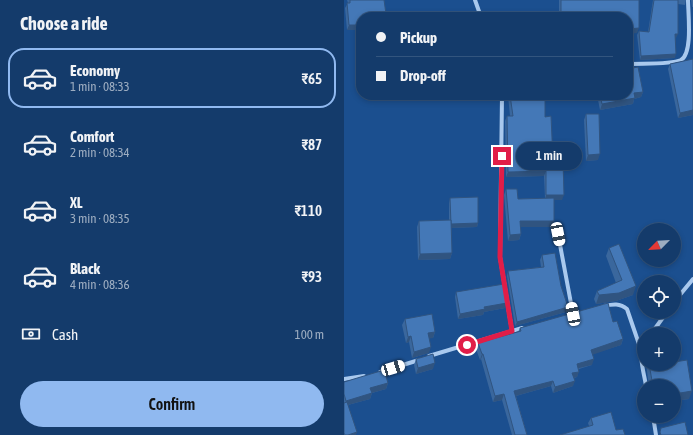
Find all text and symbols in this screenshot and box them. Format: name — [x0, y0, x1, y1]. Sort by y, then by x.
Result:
text: Choose a ride — [20, 13, 108, 34]
text: Pickup — [400, 29, 437, 46]
icon: car — [22, 60, 58, 96]
text: Economy — [70, 62, 120, 79]
text: Drop-off — [400, 67, 446, 84]
text: ₹65 — [301, 70, 322, 87]
text: 1 min · 08:33 — [70, 79, 130, 94]
icon: car — [22, 126, 58, 162]
text: Comfort — [70, 128, 114, 145]
text: ₹87 — [301, 136, 322, 153]
callout: 1 min — [516, 142, 582, 170]
text: 2 min · 08:34 — [70, 145, 130, 160]
route end — [493, 147, 511, 165]
text: 1 min — [536, 148, 562, 163]
icon: car — [22, 192, 58, 228]
text: XL — [70, 194, 83, 211]
text: ₹110 — [294, 202, 322, 219]
text: 3 min · 08:35 — [70, 211, 130, 226]
car — [550, 221, 566, 247]
north arrow — [637, 223, 681, 267]
map controls — [637, 223, 681, 423]
icon: car — [22, 258, 58, 294]
text: Black — [70, 260, 100, 277]
text: ₹93 — [301, 268, 322, 285]
button: locate — [637, 275, 681, 319]
text: 4 min · 08:36 — [70, 277, 130, 292]
car — [565, 301, 581, 327]
icon: cash — [20, 323, 42, 345]
text: Cash — [52, 326, 78, 343]
text: 100 m — [295, 327, 324, 342]
button: + — [637, 327, 681, 371]
route start — [458, 336, 476, 354]
car — [380, 359, 406, 377]
button: − — [637, 379, 681, 423]
button: Confirm — [20, 381, 324, 427]

